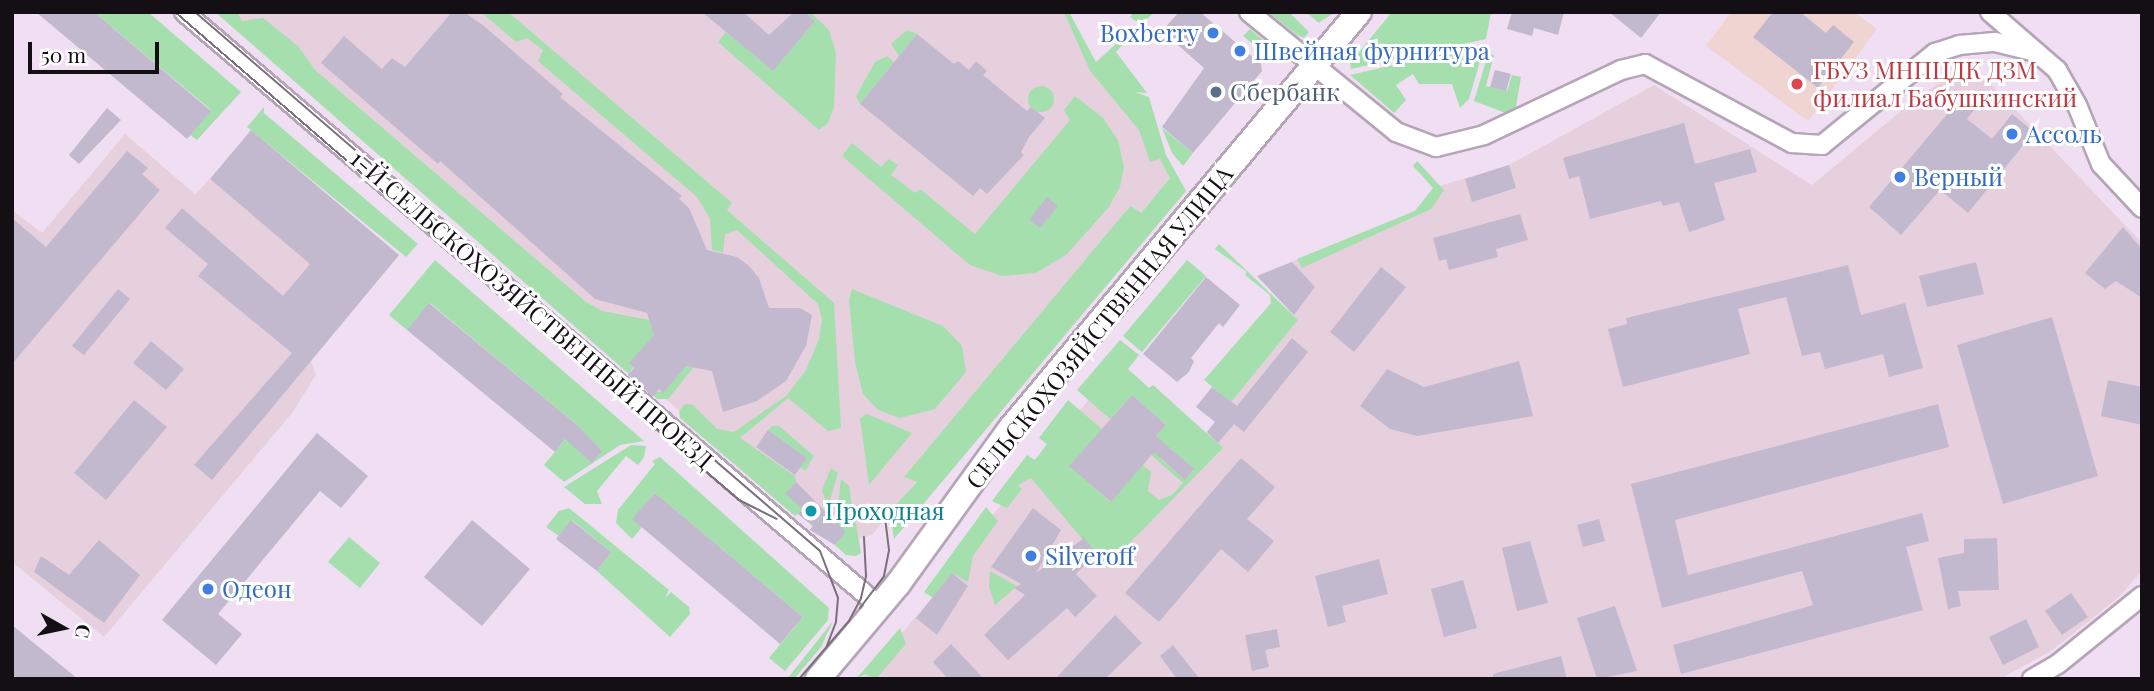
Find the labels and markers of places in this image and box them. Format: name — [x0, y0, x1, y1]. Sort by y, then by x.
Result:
place label: Boxberry — [1100, 19, 1199, 47]
marker: Boxberry — [1205, 25, 1221, 41]
place label: Швейная фурнитура — [1254, 37, 1490, 65]
marker: Швейная фурнитура — [1232, 43, 1248, 59]
place label: ГБУЗ МНПЦДК ДЗМ филиал Бабушкинский — [1813, 56, 2077, 112]
marker: ГБУЗ МНПЦДК ДЗМ филиал Бабушкинский — [1787, 74, 1807, 94]
place label: Сбербанк — [1230, 78, 1340, 106]
marker: Сбербанк — [1208, 84, 1224, 100]
place label: Ассоль — [2026, 120, 2102, 148]
marker: Ассоль — [2004, 126, 2020, 142]
place label: Верный — [1914, 163, 2003, 191]
marker: Верный — [1892, 169, 1908, 185]
place label: Проходная — [825, 497, 945, 525]
marker: Проходная — [803, 503, 819, 519]
place label: Silveroff — [1045, 542, 1135, 570]
marker: Silveroff — [1023, 548, 1039, 564]
place label: Одеон — [222, 575, 292, 603]
marker: Одеон — [200, 581, 216, 597]

